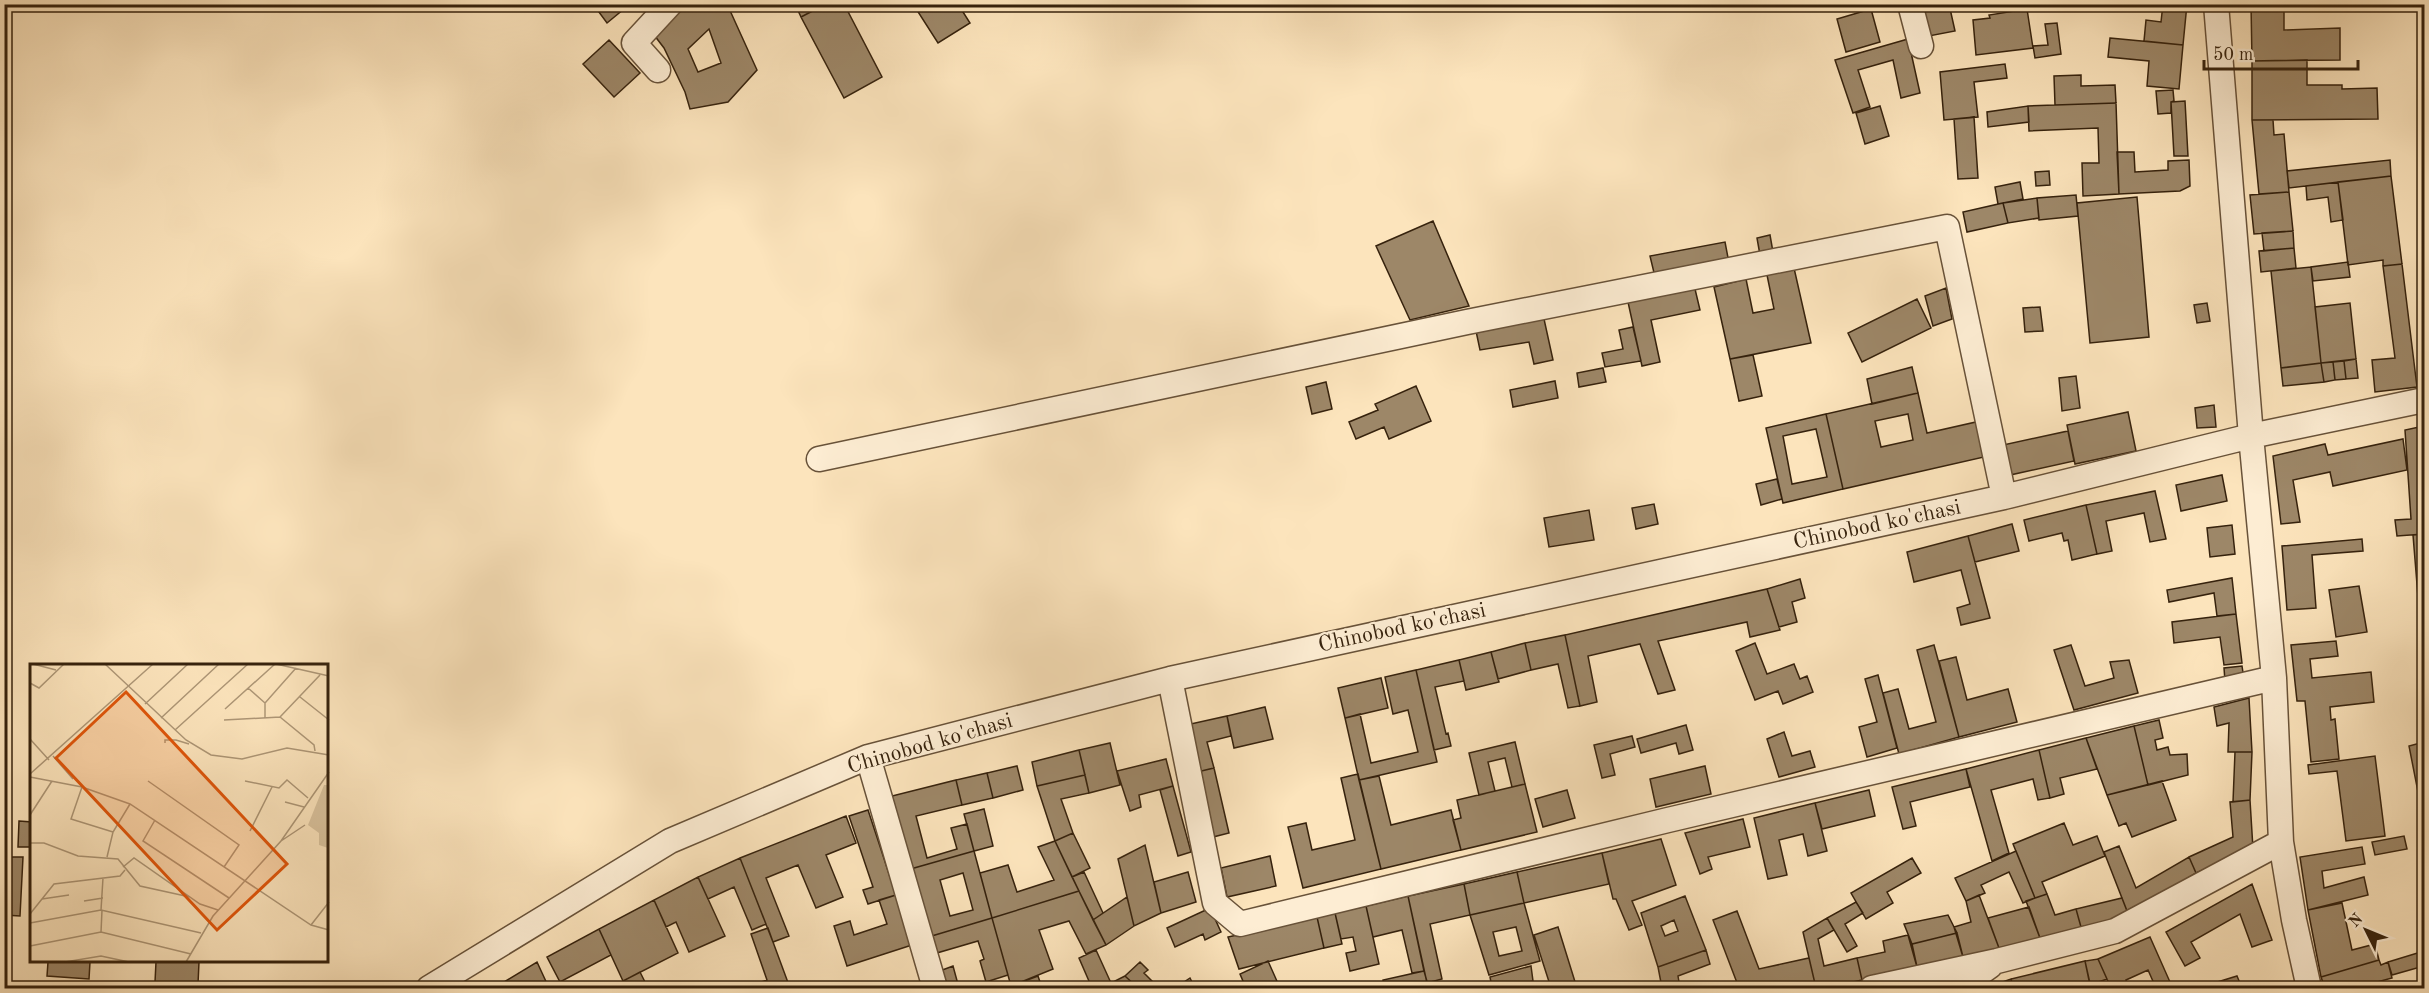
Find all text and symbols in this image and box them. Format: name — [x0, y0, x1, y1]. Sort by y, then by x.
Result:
scale bar — [2204, 33, 2358, 71]
text: 50 m — [2213, 46, 2253, 64]
street label: Chinobod ko'chasi — [1791, 496, 1963, 554]
street label: Chinobod ko'chasi — [1316, 599, 1488, 657]
inset map — [30, 664, 328, 963]
street label: Chinobod ko'chasi — [845, 710, 1015, 778]
north arrow — [2336, 900, 2396, 960]
text: N — [2346, 911, 2367, 931]

